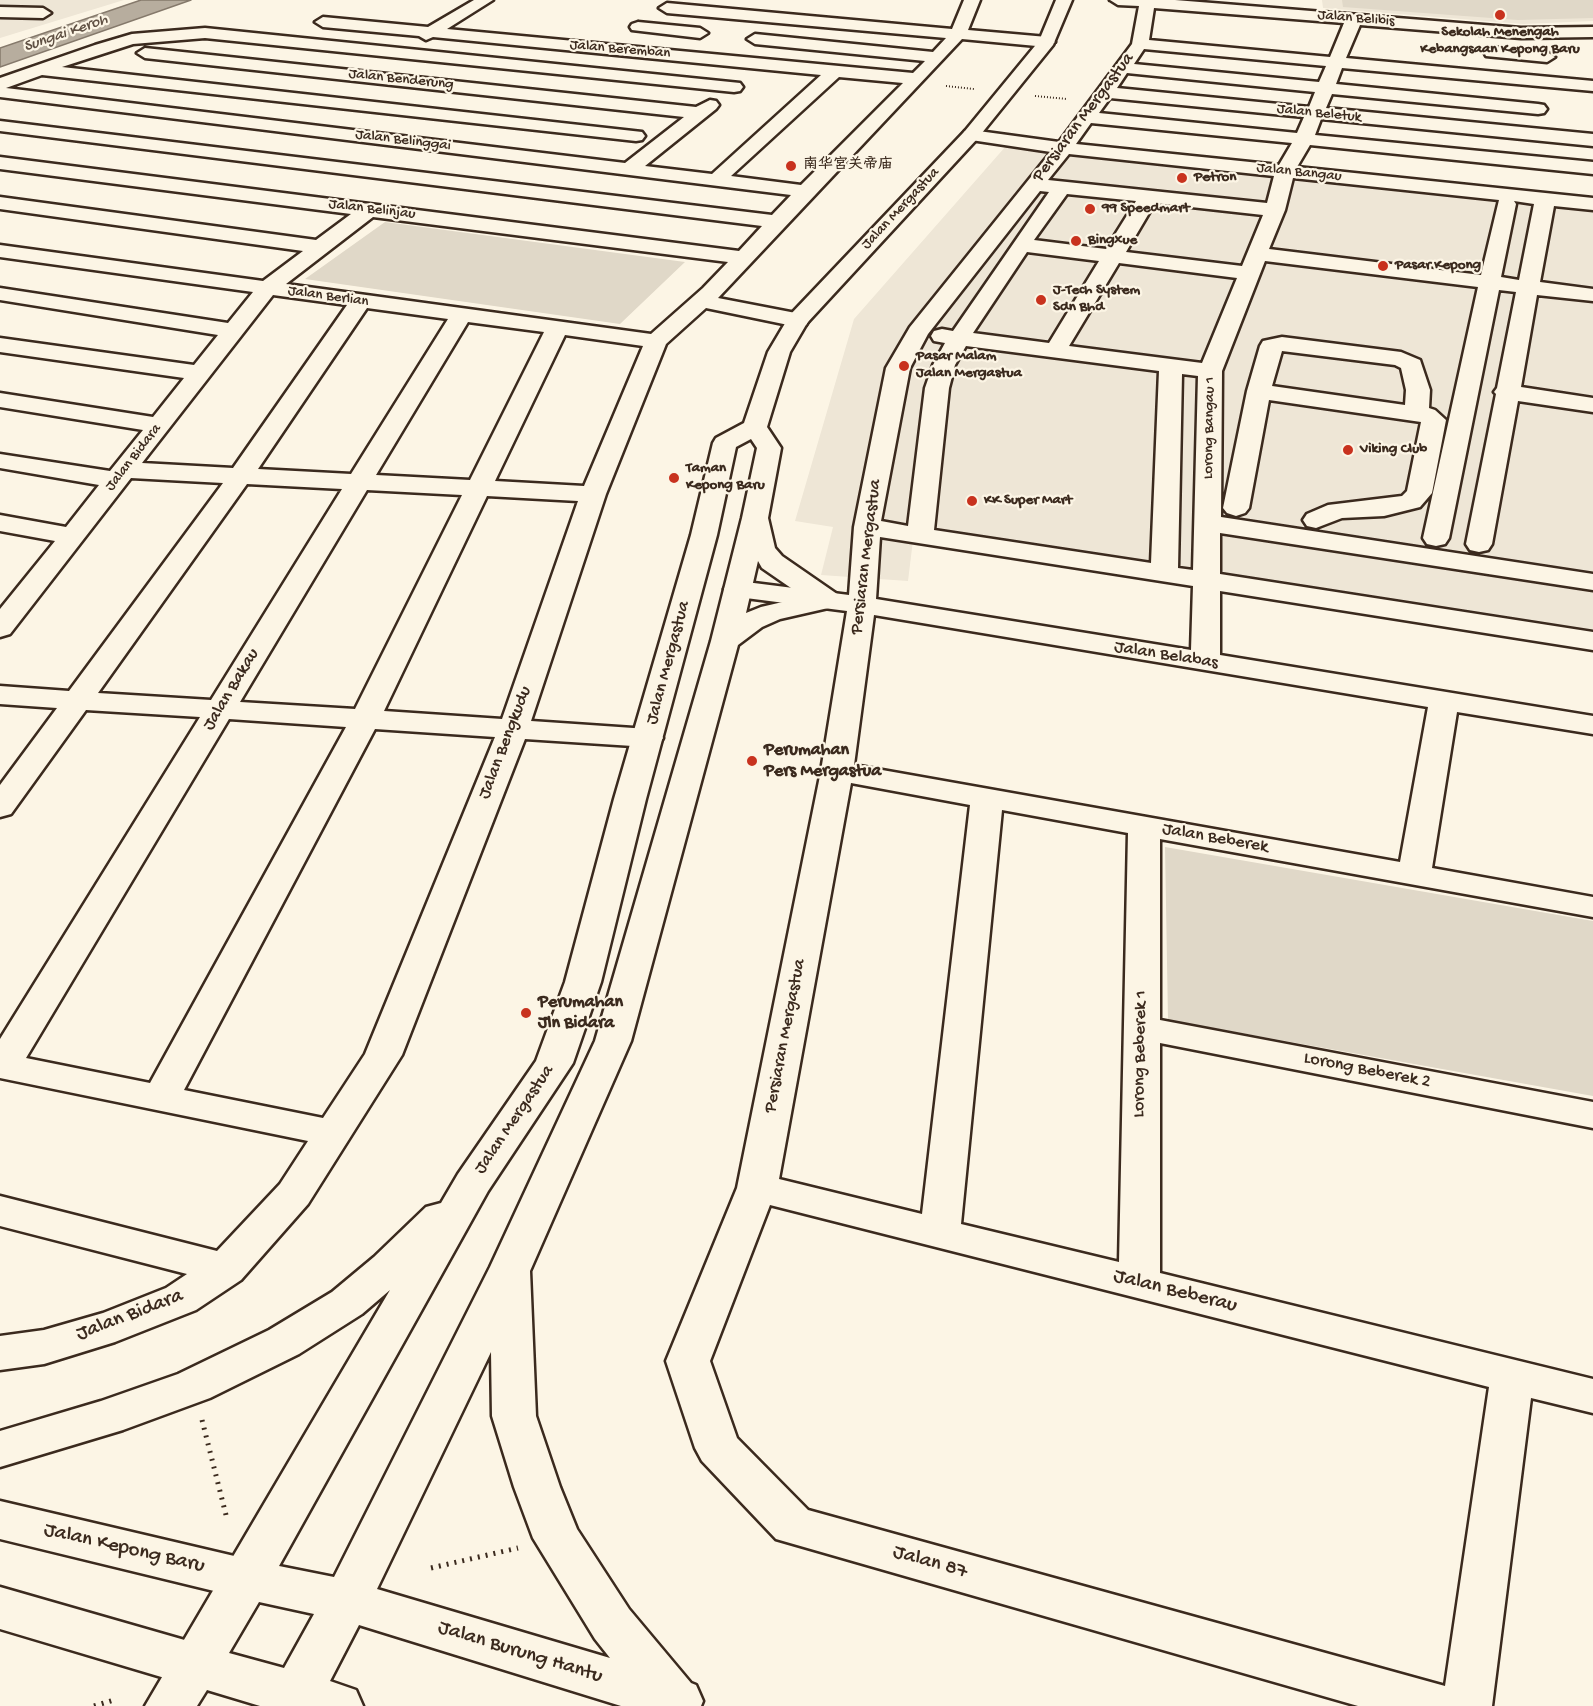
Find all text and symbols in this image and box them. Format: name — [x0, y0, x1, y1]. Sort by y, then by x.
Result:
street label: Jalan Belibis — [1317, 7, 1395, 31]
marker: Sekolah Menengah Kebangsaan Kepong Baru — [1493, 8, 1507, 22]
water label: Sungai Keroh — [22, 11, 110, 57]
place label: Sekolah Menengah Kebangsaan Kepong Baru — [1420, 24, 1580, 59]
street label: Jalan Beremban — [569, 37, 671, 63]
street label: Persiaran Mergastua — [1028, 49, 1140, 187]
street label: Jalan Benderung — [348, 66, 454, 94]
street label: Jalan Beletuk — [1276, 101, 1362, 127]
street label: Jalan Belinggai — [354, 126, 452, 156]
place label: 南华宫关帝庙 — [803, 157, 893, 175]
marker: 南华宫关帝庙 — [784, 159, 798, 173]
street label: Jalan Bangau — [1255, 160, 1343, 186]
street label: Jalan Mergastua — [858, 164, 944, 254]
place label: Petron — [1194, 169, 1236, 187]
marker: Petron — [1175, 171, 1189, 185]
street label: Jalan Belinjau — [328, 196, 416, 224]
place label: 99 Speedmart — [1102, 200, 1190, 218]
marker: 99 Speedmart — [1083, 202, 1097, 216]
place label: Bingxue — [1088, 232, 1137, 250]
marker: Bingxue — [1069, 234, 1083, 248]
place label: Pasar Kepong — [1395, 257, 1481, 275]
marker: Pasar Kepong — [1376, 259, 1390, 273]
street label: Jalan Berlian — [286, 282, 370, 312]
place label: J-Tech System Sdn Bhd — [1053, 282, 1140, 317]
marker: J-Tech System Sdn Bhd — [1034, 293, 1048, 307]
place label: Pasar Malam Jalan Mergastua — [916, 348, 1022, 383]
marker: Pasar Malam Jalan Mergastua — [897, 359, 911, 373]
street label: Lorong Bangau 1 — [1200, 377, 1220, 479]
street label: Jalan Bidara — [102, 421, 166, 495]
place label: Viking Club — [1360, 441, 1427, 459]
marker: Viking Club — [1341, 443, 1355, 457]
place label: Taman Kepong Baru — [686, 460, 765, 495]
marker: Taman Kepong Baru — [667, 471, 681, 485]
street label: Persiaran Mergastua — [847, 478, 887, 636]
place label: KK Super Mart — [984, 492, 1072, 510]
marker: KK Super Mart — [965, 494, 979, 508]
street label: Jalan Mergastua — [642, 599, 696, 727]
street label: Jalan Belabas — [1113, 637, 1219, 675]
street label: Jalan Bakau — [199, 645, 265, 735]
street label: Jalan Bengkudu — [475, 684, 537, 802]
place label: Perumahan Pers Mergastua — [764, 740, 881, 783]
marker: Perumahan Pers Mergastua — [745, 754, 759, 768]
street label: Jalan Beberek — [1160, 819, 1270, 859]
street label: Persiaran Mergastua — [761, 957, 811, 1115]
street label: Lorong Beberek 1 — [1129, 990, 1153, 1118]
place label: Perumahan Jln Bidara — [538, 992, 623, 1034]
marker: Perumahan Jln Bidara — [519, 1006, 533, 1020]
street label: Lorong Beberek 2 — [1302, 1048, 1432, 1094]
street label: Jalan Mergastua — [471, 1061, 559, 1179]
street label: Jalan Beberau — [1111, 1264, 1239, 1320]
street label: Jalan Bidara — [73, 1284, 187, 1348]
street label: Jalan Kepong Baru — [41, 1518, 207, 1580]
street label: Jalan 87 — [890, 1540, 970, 1586]
street label: Jalan Burung Hantu — [435, 1616, 605, 1690]

